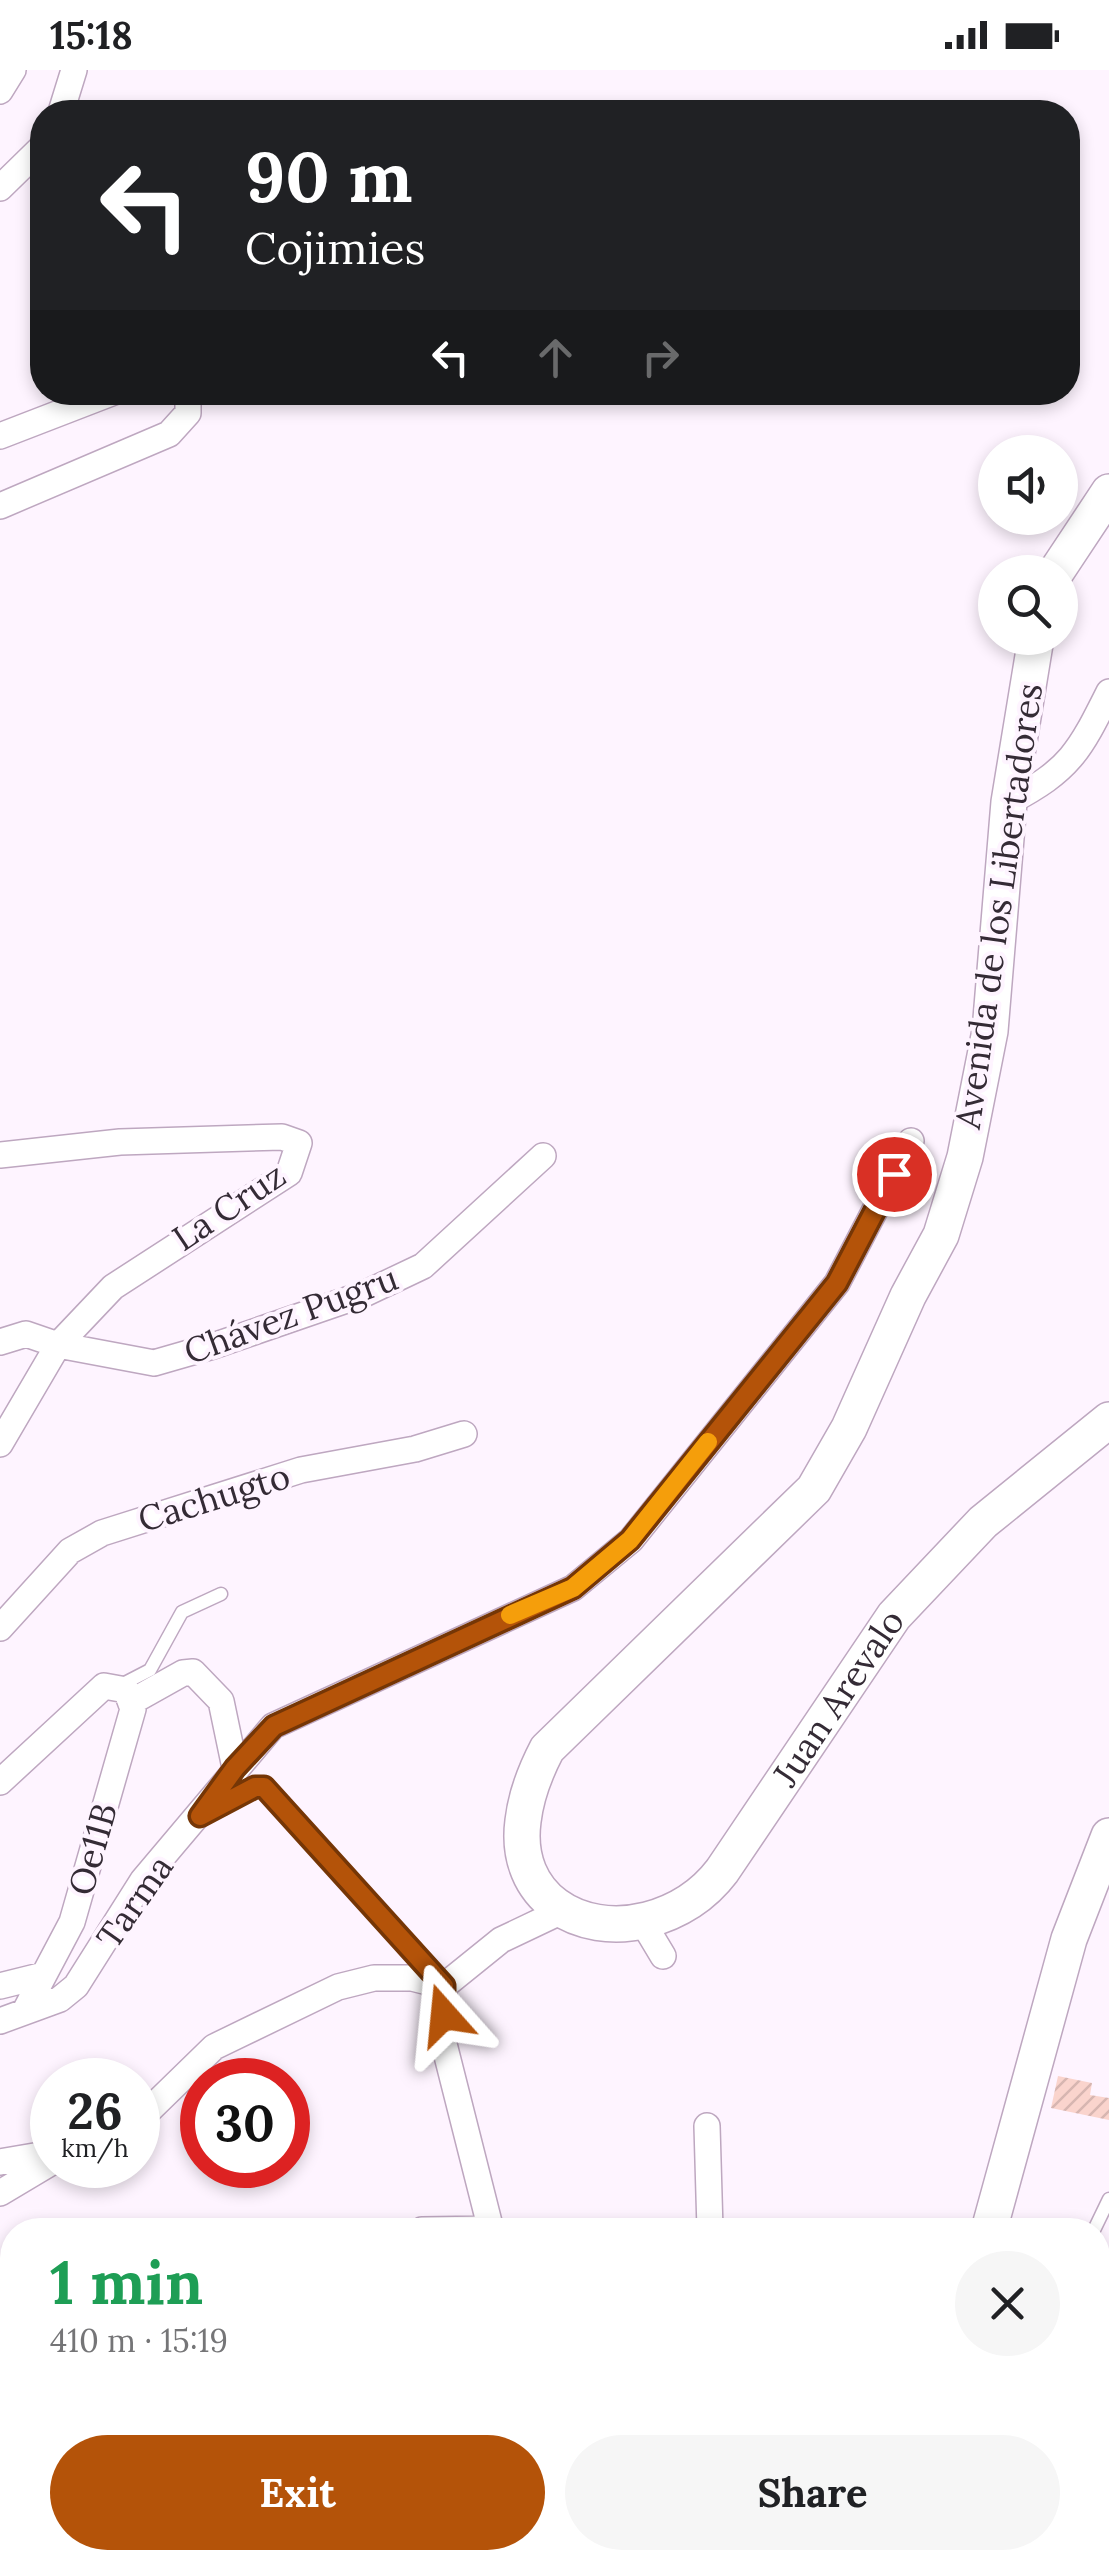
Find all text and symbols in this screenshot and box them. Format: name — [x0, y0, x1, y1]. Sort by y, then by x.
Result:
text: 15:18 — [50, 11, 133, 59]
text: 90 m — [245, 132, 413, 221]
icon: left — [80, 140, 210, 270]
text: Cojimies — [245, 219, 425, 276]
icon: left — [423, 330, 478, 385]
icon: ahead — [528, 330, 583, 385]
icon: right — [633, 330, 688, 385]
map controls — [978, 435, 1078, 655]
button: sound — [978, 435, 1078, 535]
button: search — [978, 555, 1078, 655]
street label: Avenida de los Libertadores — [945, 680, 1052, 1133]
pin — [852, 1132, 937, 1217]
icon: arrive — [867, 1147, 922, 1202]
street label: La Cruz — [164, 1153, 294, 1261]
street label: Chávez Pugru — [178, 1255, 404, 1374]
street label: Cachugto — [132, 1453, 295, 1542]
street label: Juan Arevalo — [762, 1601, 914, 1795]
street label: Oe11B — [58, 1798, 127, 1900]
street label: Tarma — [86, 1846, 183, 1957]
position arrow — [392, 1963, 496, 2067]
speed limit sign: 30 — [180, 2058, 310, 2188]
text: 26 — [67, 2079, 123, 2143]
text: km/h — [61, 2132, 129, 2164]
text: 1 min — [50, 2244, 203, 2320]
button: close — [955, 2251, 1060, 2356]
text: 410 m · 15:19 — [50, 2320, 228, 2361]
button: Exit — [50, 2435, 545, 2550]
button: Share — [565, 2435, 1060, 2550]

